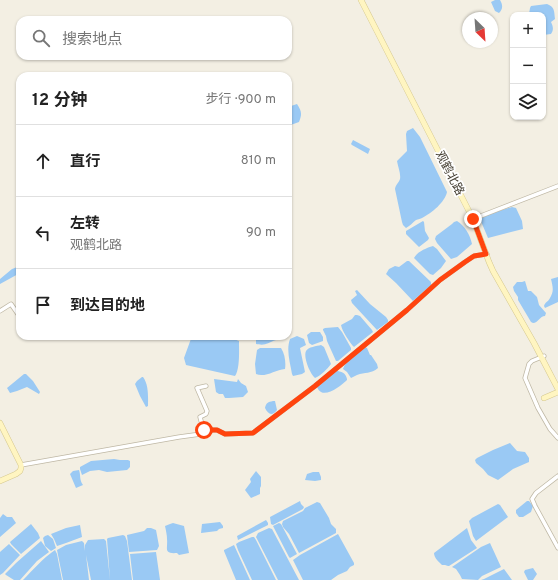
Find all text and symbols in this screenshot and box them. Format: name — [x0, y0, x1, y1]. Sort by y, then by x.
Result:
north arrow — [462, 12, 498, 48]
map controls — [510, 12, 546, 120]
button: + — [510, 12, 546, 48]
search box — [16, 16, 292, 60]
icon: search — [30, 27, 52, 49]
text: 搜索地点 — [62, 31, 122, 50]
button: − — [510, 48, 546, 84]
button: layers — [510, 84, 546, 120]
text: 12 分钟 — [32, 90, 87, 112]
text: 步行 · 900 m — [206, 92, 276, 108]
street label: 观鹤北路 — [431, 148, 467, 198]
icon: ahead — [32, 150, 54, 172]
text: 直行 — [70, 153, 100, 172]
text: 810 m — [241, 153, 276, 169]
route end — [464, 210, 482, 228]
text: 左转 — [70, 215, 100, 234]
icon: left — [32, 222, 54, 244]
text: 90 m — [246, 225, 276, 241]
text: 观鹤北路 — [70, 238, 122, 254]
icon: arrive — [32, 294, 54, 316]
text: 到达目的地 — [70, 297, 145, 316]
route start — [195, 421, 213, 439]

